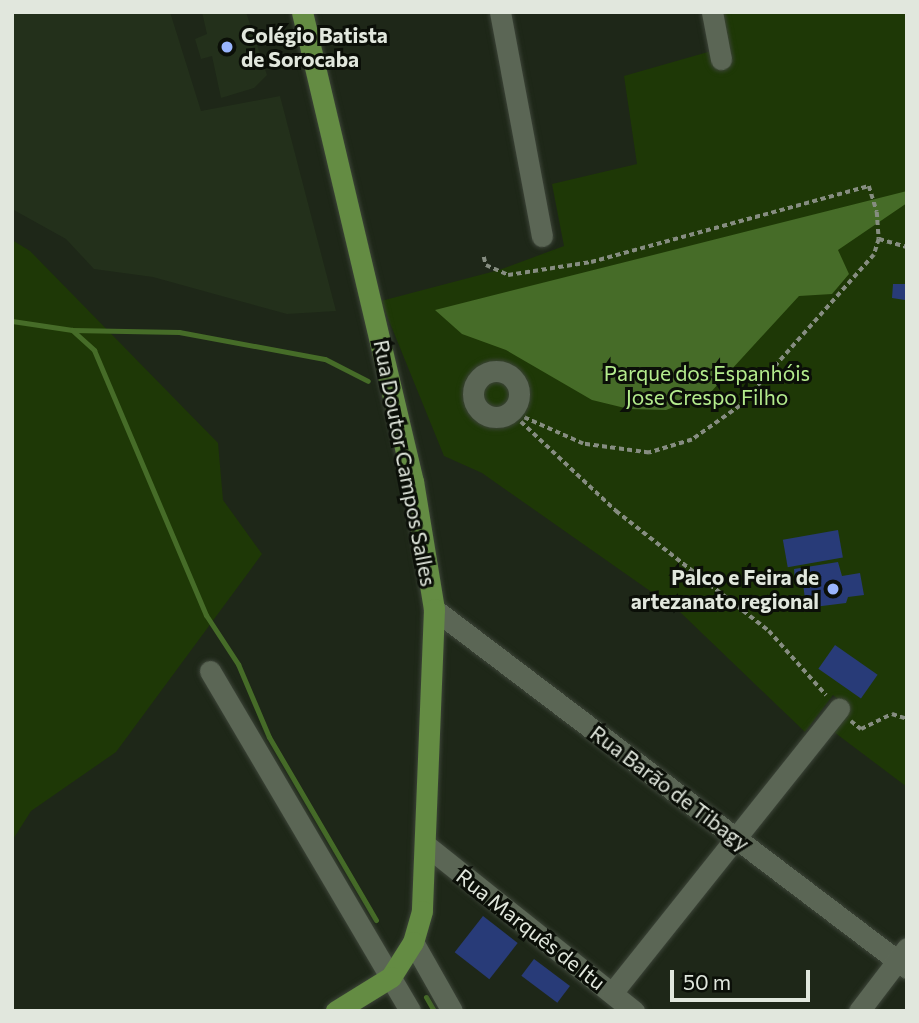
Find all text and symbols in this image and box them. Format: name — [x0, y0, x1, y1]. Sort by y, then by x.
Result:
place label: Colégio Batista de Sorocaba — [241, 22, 388, 72]
marker: Colégio Batista de Sorocaba — [219, 39, 235, 55]
street label: Rua Doutor Campos Salles — [369, 338, 441, 588]
park label: Parque dos Espanhóis Jose Crespo Filho — [604, 360, 810, 410]
place label: Palco e Feira de artezanato regional — [631, 564, 819, 614]
marker: Palco e Feira de artezanato regional — [825, 581, 841, 597]
street label: Rua Barão de Tibagy — [586, 720, 754, 856]
street label: Rua Marquês de Itu — [452, 863, 610, 995]
scale bar — [674, 956, 814, 1000]
text: 50 m — [683, 969, 731, 994]

